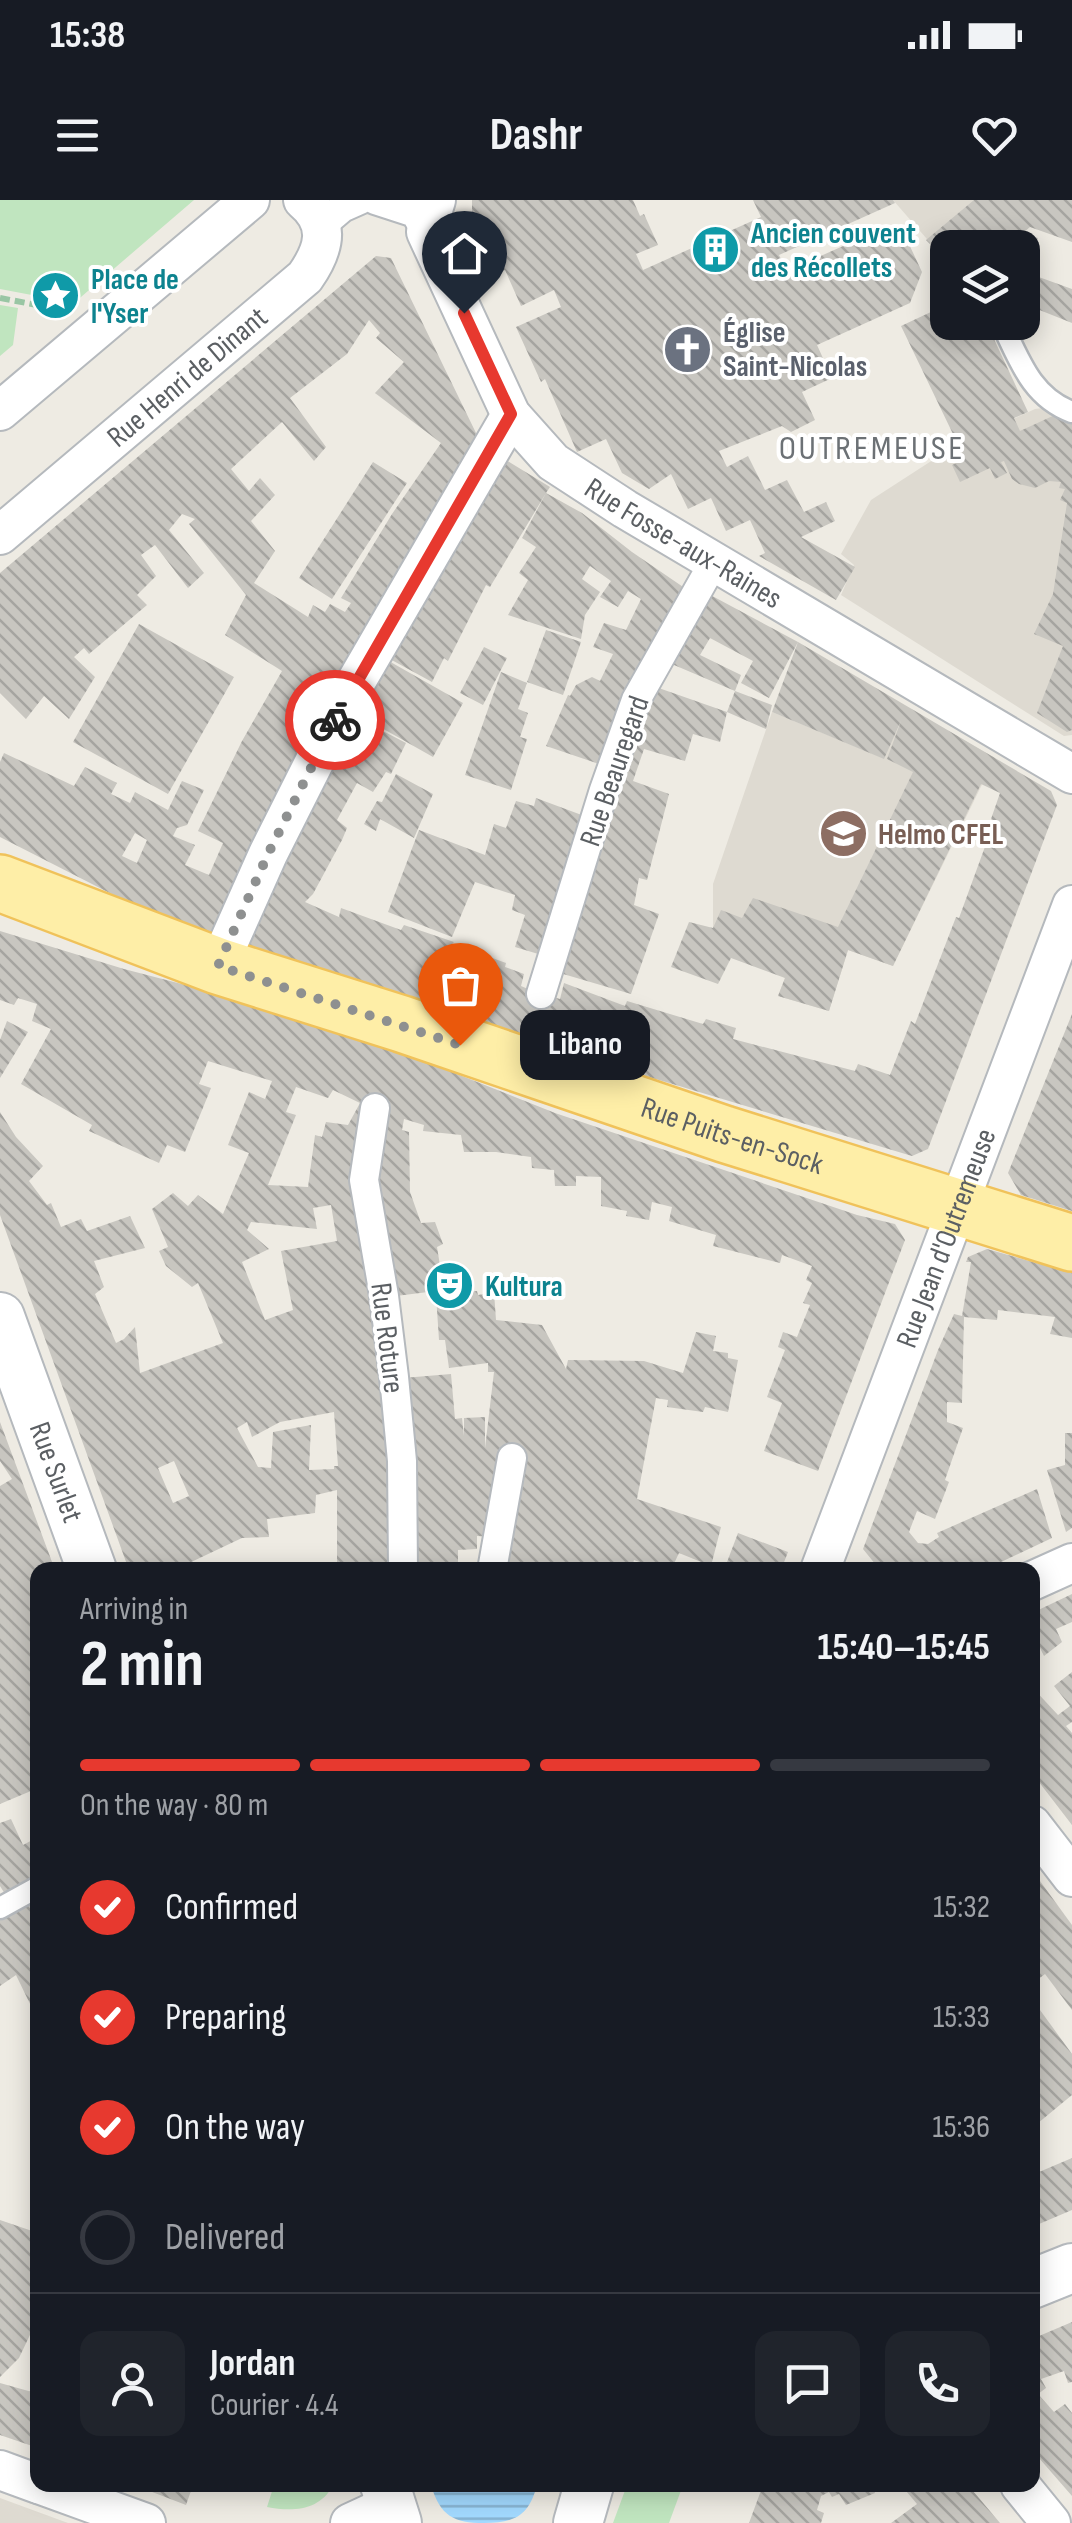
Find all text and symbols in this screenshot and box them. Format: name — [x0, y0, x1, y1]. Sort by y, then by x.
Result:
text: 15:38 — [50, 13, 125, 58]
icon: menu — [50, 108, 105, 163]
text: Dashr — [490, 108, 582, 163]
icon: heart — [967, 108, 1022, 163]
pin — [422, 211, 507, 314]
place label: Ancien couvent des Récollets — [750, 216, 916, 286]
building icon: Ancien couvent des Récollets — [690, 224, 742, 276]
icon: home — [437, 226, 492, 281]
map controls — [930, 230, 1040, 340]
button: layers — [930, 230, 1040, 340]
place label: Place de l'Yser — [91, 262, 179, 332]
place icon: Place de l'Yser — [30, 270, 82, 322]
street label: Rue Henri de Dinant — [100, 300, 275, 455]
place label: Église Saint-Nicolas — [723, 315, 867, 385]
church icon: Église Saint-Nicolas — [662, 323, 714, 375]
district label: OUTREMEUSE — [779, 427, 965, 470]
street label: Rue Fosse-aux-Raines — [578, 471, 788, 617]
courier — [285, 670, 385, 770]
street label: Rue Beauregard — [572, 691, 657, 851]
icon: bike — [308, 693, 363, 748]
school or university icon: Helmo CFEL — [817, 808, 869, 860]
place label: Helmo CFEL — [878, 817, 1004, 853]
pin — [418, 943, 503, 1046]
icon: bag — [433, 958, 488, 1013]
callout: Libano — [520, 1010, 650, 1080]
text: Libano — [548, 1025, 622, 1064]
street label: Rue Puits-en-Sock — [636, 1090, 828, 1183]
street label: Rue Jean d'Outremeuse — [889, 1124, 1005, 1353]
theatre icon: Kultura — [424, 1260, 476, 1312]
place label: Kultura — [485, 1269, 563, 1305]
street label: Rue Roture — [362, 1281, 412, 1395]
street label: Rue Surlet — [21, 1417, 90, 1527]
text: Arriving in — [80, 1590, 188, 1629]
text: 15:40–15:45 — [818, 1625, 990, 1670]
text: 2 min — [80, 1627, 204, 1705]
text: On the way · 80 m — [80, 1786, 268, 1825]
icon: check — [80, 1880, 135, 1935]
text: Confirmed — [165, 1885, 298, 1930]
text: 15:32 — [933, 1888, 990, 1927]
icon: check — [80, 1990, 135, 2045]
text: Preparing — [165, 1995, 286, 2040]
text: 15:33 — [933, 1998, 990, 2037]
icon: check — [80, 2100, 135, 2155]
text: On the way — [165, 2105, 305, 2150]
text: 15:36 — [933, 2108, 990, 2147]
text: Delivered — [165, 2215, 285, 2260]
button: person — [80, 2331, 185, 2436]
button: chat — [755, 2331, 860, 2436]
button: phone — [885, 2331, 990, 2436]
text: Jordan — [210, 2341, 295, 2386]
text: Courier · 4.4 — [210, 2386, 338, 2425]

